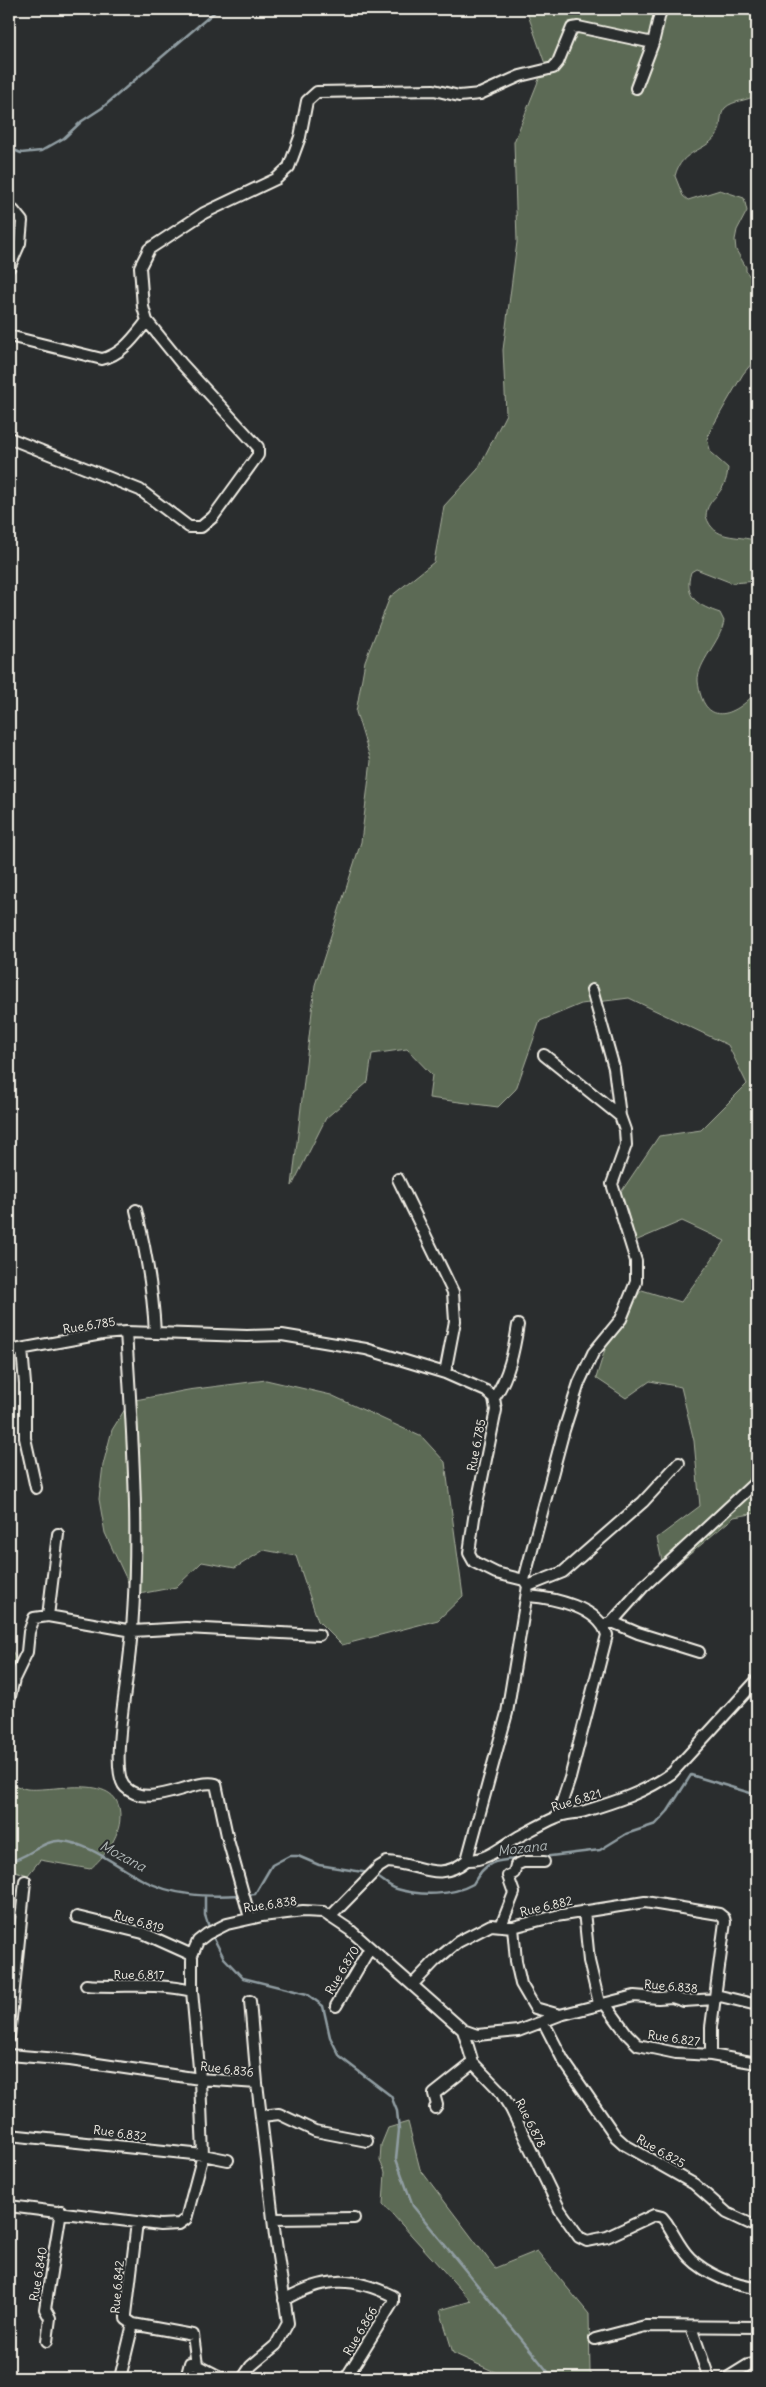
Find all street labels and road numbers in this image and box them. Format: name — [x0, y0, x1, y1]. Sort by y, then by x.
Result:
street label: Rue 6.785 — [62, 1313, 116, 1337]
street label: Rue 6.785 — [464, 1417, 488, 1472]
street label: Rue 6.821 — [549, 1785, 603, 1815]
street label: Rue 6.838 — [242, 1893, 298, 1915]
street label: Rue 6.882 — [518, 1893, 574, 1919]
street label: Rue 6.819 — [112, 1906, 166, 1936]
street label: Rue 6.870 — [322, 1943, 362, 1997]
street label: Rue 6.817 — [114, 1967, 165, 1982]
street label: Rue 6.838 — [644, 1976, 699, 1996]
street label: Rue 6.827 — [647, 2027, 701, 2049]
street label: Rue 6.836 — [199, 2058, 255, 2080]
street label: Rue 6.878 — [512, 2096, 550, 2150]
street label: Rue 6.832 — [92, 2122, 148, 2144]
street label: Rue 6.825 — [634, 2131, 688, 2171]
street label: Rue 6.840 — [26, 2246, 50, 2302]
street label: Rue 6.842 — [107, 2259, 127, 2314]
street label: Rue 6.866 — [340, 2304, 380, 2358]

